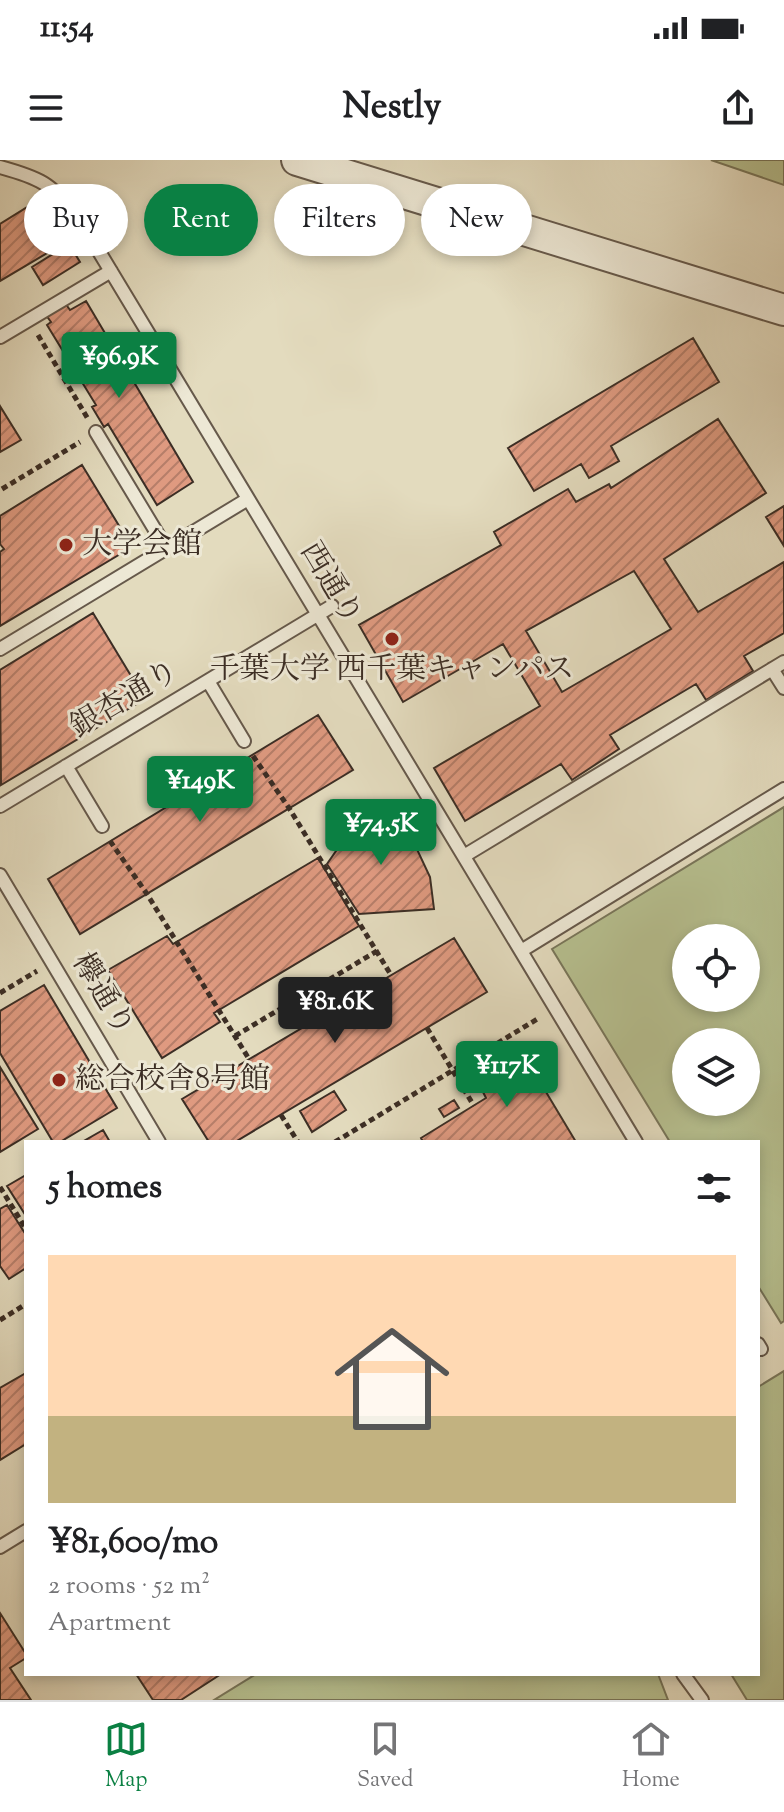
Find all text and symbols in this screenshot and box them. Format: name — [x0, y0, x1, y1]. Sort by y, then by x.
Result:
text: 11:54 — [40, 7, 94, 50]
text: Nestly — [342, 82, 442, 134]
icon: menu — [24, 86, 68, 130]
icon: share — [716, 86, 760, 130]
chip: Buy — [24, 184, 128, 256]
chip: Rent — [144, 184, 258, 256]
chip: Filters — [274, 184, 405, 256]
chip: New — [421, 184, 532, 256]
pin: ¥96.9K — [54, 332, 184, 400]
text: ¥96.9K — [79, 339, 159, 376]
place label: 大学会館 — [82, 524, 202, 567]
street label: 西通り — [288, 534, 372, 634]
marker: 大学会館 — [57, 536, 75, 554]
marker: 千葉大学 西千葉キャンパス — [383, 630, 401, 648]
place label: 千葉大学 西千葉キャンパス — [210, 649, 574, 692]
street label: 銀杏通り — [62, 651, 188, 749]
pin: ¥149K — [144, 756, 256, 824]
text: ¥149K — [165, 763, 235, 800]
pin: ¥74.5K — [316, 799, 446, 867]
text: ¥74.5K — [343, 806, 419, 843]
map controls — [672, 924, 760, 1116]
button: locate — [672, 924, 760, 1012]
street label: 欅通り — [60, 945, 144, 1045]
pin: ¥81.6K — [270, 977, 400, 1045]
text: ¥81.6K — [296, 984, 374, 1021]
button: layers — [672, 1028, 760, 1116]
pin: ¥117K — [451, 1041, 563, 1109]
text: ¥117K — [474, 1048, 540, 1085]
place label: 総合校舎8号館 — [75, 1059, 270, 1102]
marker: 総合校舎8号館 — [50, 1071, 68, 1089]
text: 5 homes — [48, 1164, 162, 1213]
icon: filters — [692, 1166, 736, 1210]
icon: home — [320, 1307, 464, 1451]
text: ¥81,600/mo — [48, 1519, 218, 1568]
text: 2 rooms · 52 m² — [48, 1568, 210, 1605]
text: Apartment — [48, 1605, 171, 1642]
tab: Map — [104, 1717, 148, 1797]
tab: Saved — [357, 1717, 413, 1797]
tab: Home — [622, 1717, 680, 1797]

